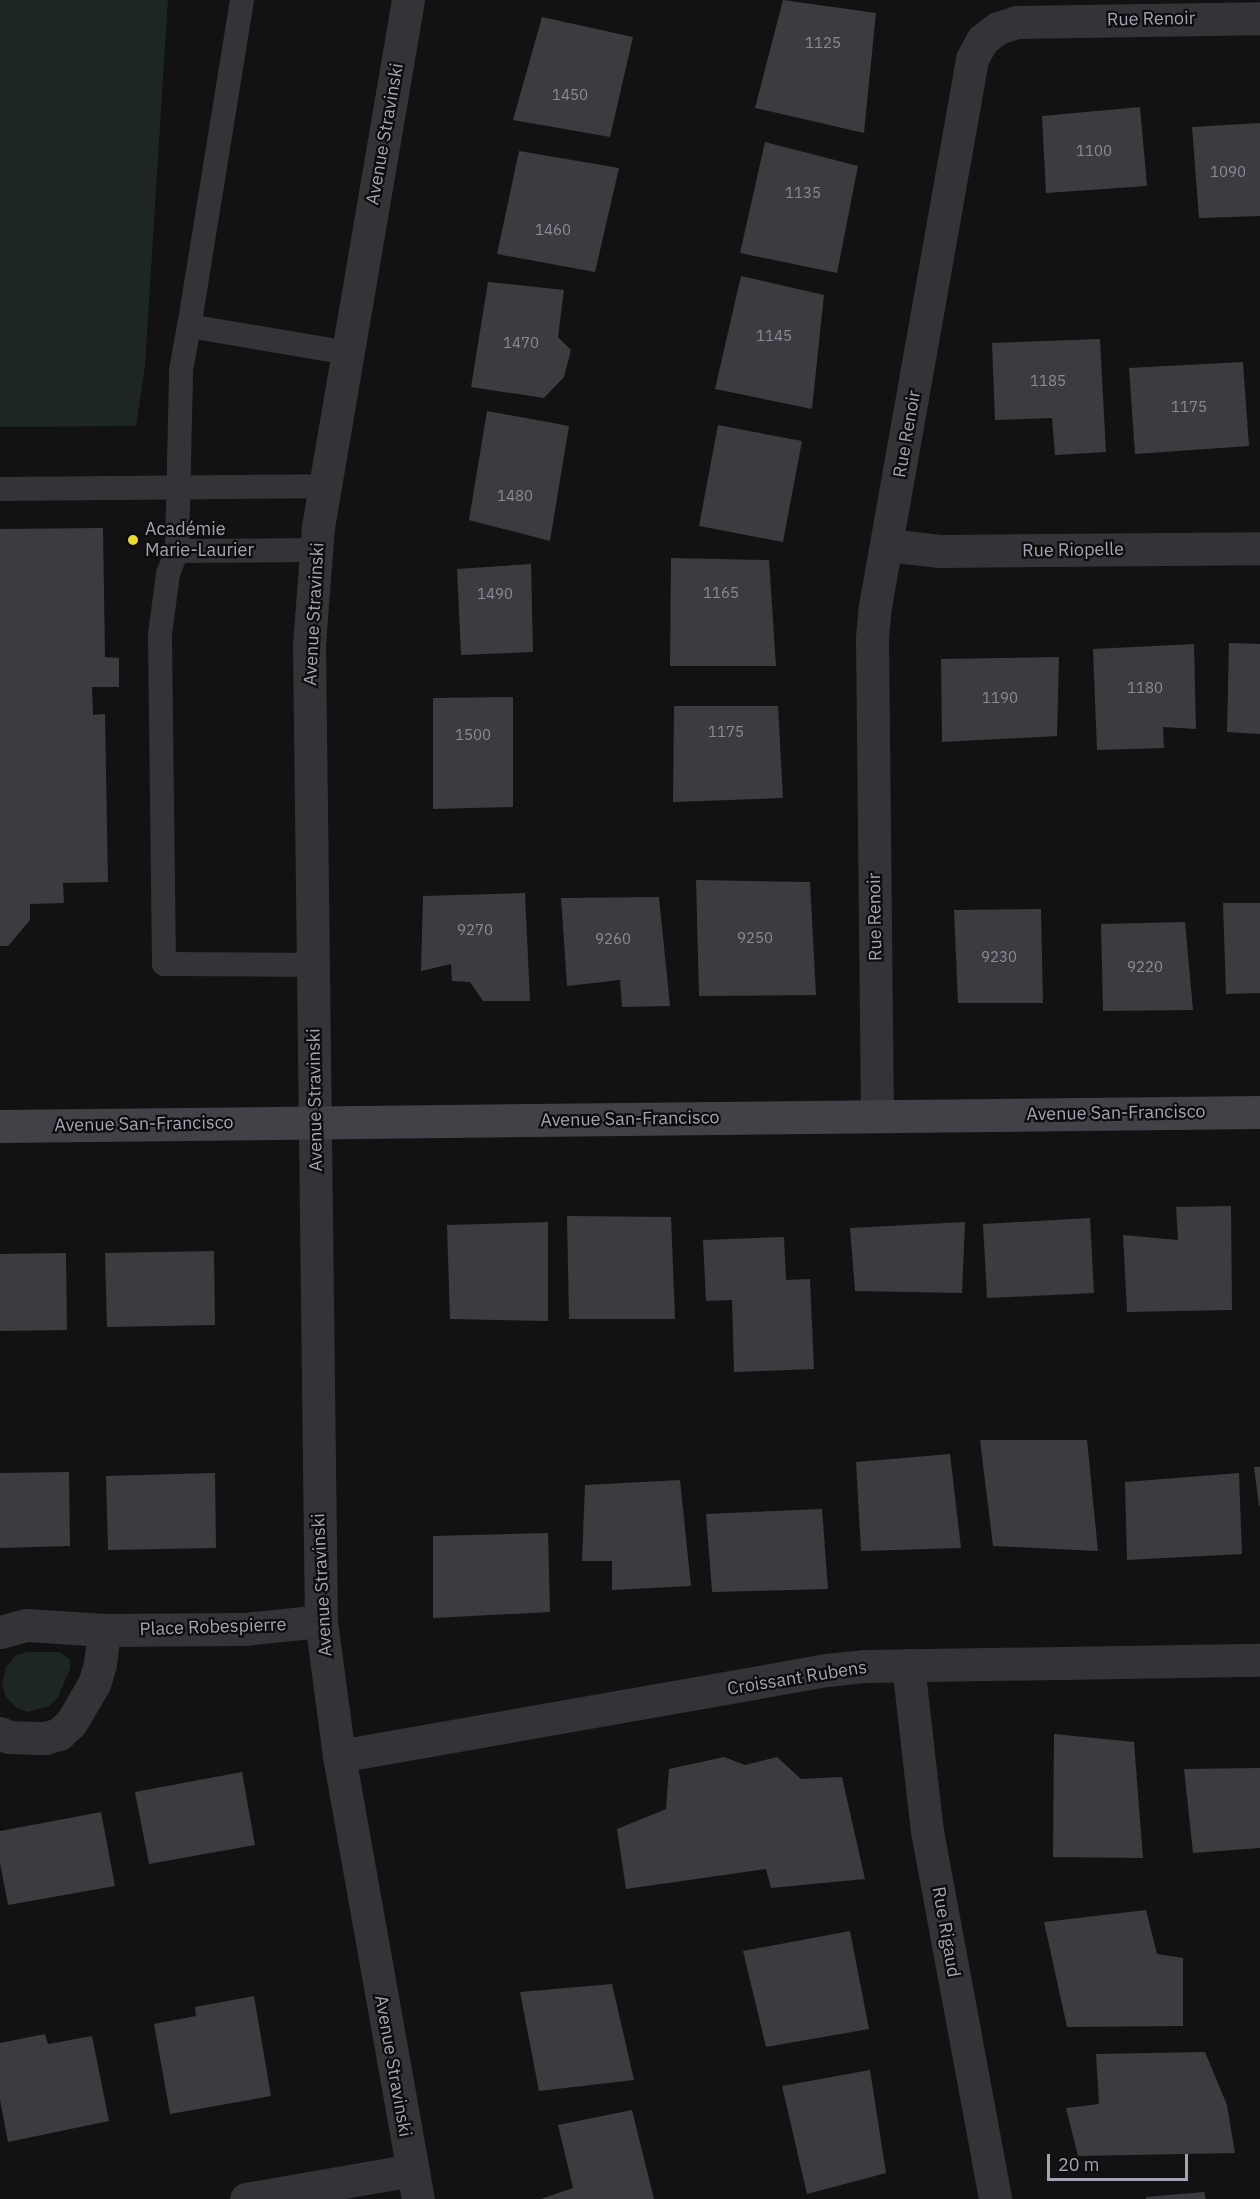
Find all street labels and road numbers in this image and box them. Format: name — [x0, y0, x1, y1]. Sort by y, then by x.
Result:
street label: Rue Renoir — [1107, 7, 1195, 31]
street label: Avenue Stravinski — [362, 61, 408, 207]
street label: Rue Renoir — [889, 389, 925, 479]
street label: Rue Riopelle — [1022, 538, 1124, 562]
street label: Avenue Stravinski — [299, 542, 329, 686]
street label: Rue Renoir — [863, 873, 887, 961]
street label: Avenue Stravinski — [303, 1028, 327, 1172]
street label: Avenue San-Francisco — [1026, 1101, 1206, 1125]
street label: Avenue San-Francisco — [540, 1107, 720, 1131]
street label: Avenue San-Francisco — [54, 1112, 234, 1136]
street label: Avenue Stravinski — [307, 1513, 337, 1657]
street label: Place Robespierre — [139, 1614, 287, 1640]
street label: Croissant Rubens — [726, 1656, 868, 1700]
street label: Rue Rigaud — [927, 1885, 965, 1979]
street label: Avenue Stravinski — [370, 1993, 416, 2139]

